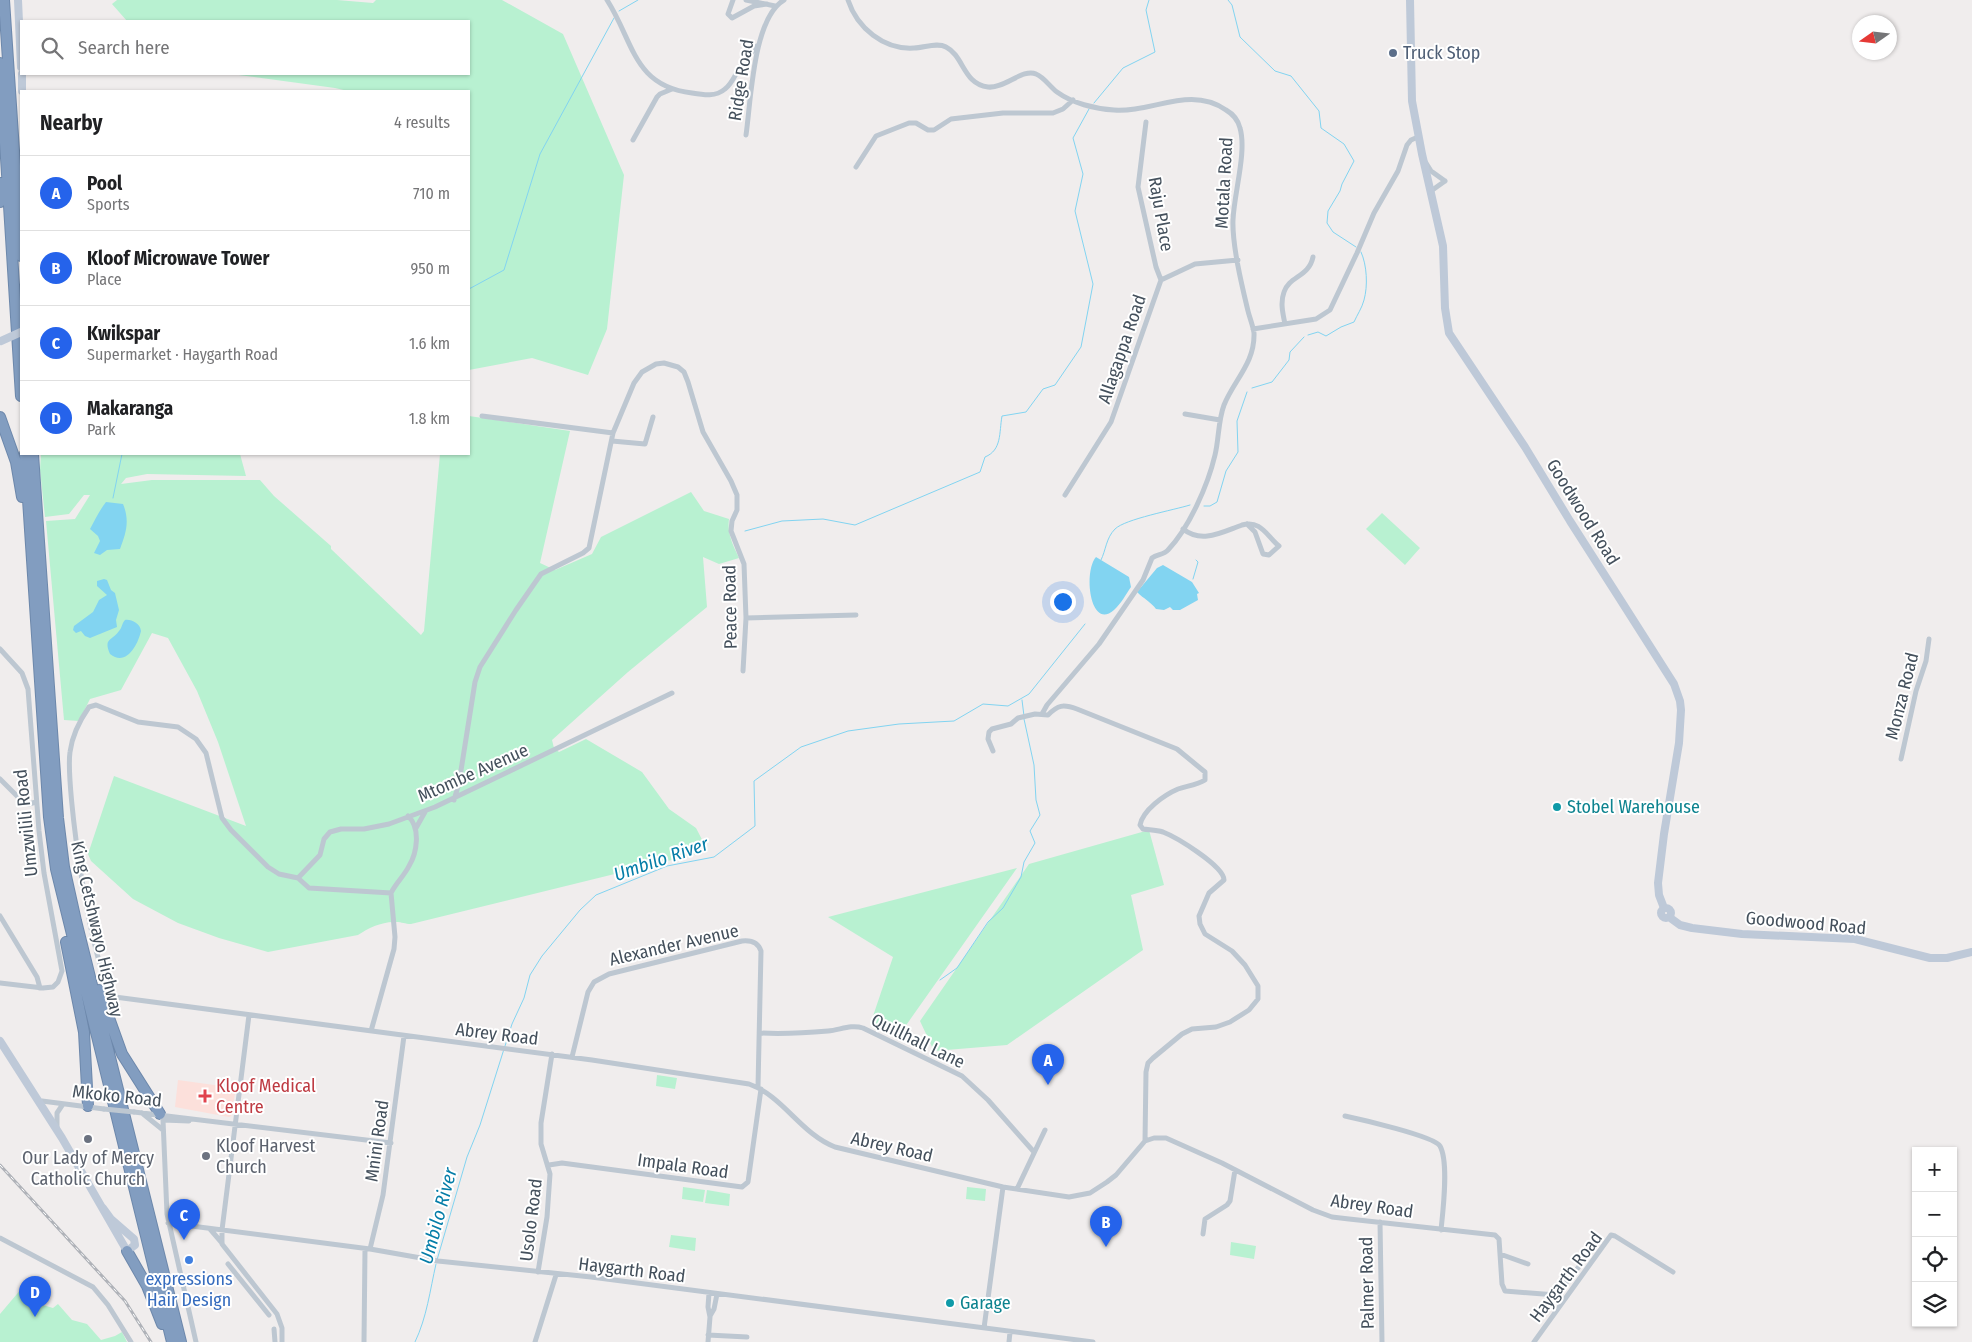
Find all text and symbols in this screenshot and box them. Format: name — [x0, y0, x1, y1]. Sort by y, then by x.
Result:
north arrow — [1852, 15, 1897, 60]
search box — [20, 20, 470, 75]
icon: search — [38, 34, 66, 62]
text: Search here — [78, 36, 170, 59]
street label: Ridge Road — [724, 37, 758, 123]
place label: Truck Stop — [1403, 42, 1480, 64]
marker: Truck Stop — [1387, 47, 1399, 59]
text: Nearby — [40, 110, 102, 136]
text: 4 results — [394, 113, 450, 132]
street label: Motala Road — [1211, 137, 1237, 229]
text: Pool — [87, 172, 122, 195]
street label: Raju Place — [1144, 175, 1178, 253]
text: A — [52, 184, 60, 203]
text: 710 m — [413, 184, 450, 203]
text: Sports — [87, 195, 130, 214]
text: Kloof Microwave Tower — [87, 247, 269, 270]
text: B — [52, 259, 60, 278]
text: 950 m — [410, 259, 450, 278]
text: Place — [87, 270, 122, 289]
street label: Allagappa Road — [1093, 292, 1151, 406]
text: Kwikspar — [87, 322, 160, 345]
text: C — [52, 334, 60, 353]
text: 1.6 km — [409, 334, 450, 353]
text: Supermarket · Haygarth Road — [87, 345, 278, 364]
text: Makaranga — [87, 397, 173, 420]
text: D — [51, 409, 61, 428]
text: 1.8 km — [409, 409, 450, 428]
text: Park — [87, 420, 115, 439]
street label: Goodwood Road — [1542, 455, 1624, 569]
street label: Peace Road — [718, 565, 742, 649]
your location — [1050, 589, 1076, 615]
street label: Monza Road — [1881, 650, 1923, 742]
street label: Mtombe Avenue — [414, 739, 532, 807]
street label: Umzwilili Road — [9, 768, 43, 878]
place label: Stobel Warehouse — [1567, 796, 1700, 818]
marker: Stobel Warehouse — [1551, 801, 1563, 813]
water label: Umbilo River — [611, 832, 713, 886]
street label: King Cetshwayo Highway — [66, 839, 128, 1019]
street label: Goodwood Road — [1745, 907, 1867, 939]
street label: Alexander Avenue — [607, 919, 741, 971]
street label: Quillhall Lane — [867, 1009, 969, 1073]
street label: Abrey Road — [454, 1018, 540, 1050]
pin: A — [1032, 1044, 1064, 1085]
place label: Kloof Medical Centre — [216, 1075, 316, 1118]
street label: Mkoko Road — [71, 1080, 163, 1112]
marker: Kloof Medical Centre — [198, 1089, 212, 1103]
street label: Mnini Road — [360, 1099, 394, 1183]
street label: Abrey Road — [849, 1127, 935, 1167]
marker: Our Lady of Mercy Catholic Church — [82, 1133, 94, 1145]
place label: Kloof Harvest Church — [216, 1135, 315, 1178]
place label: Our Lady of Mercy Catholic Church — [22, 1147, 154, 1190]
map controls — [1912, 1147, 1957, 1327]
button: + — [1912, 1147, 1957, 1192]
street label: Impala Road — [636, 1149, 730, 1183]
marker: Kloof Harvest Church — [200, 1150, 212, 1162]
water label: Umbilo River — [414, 1164, 462, 1267]
street label: Usolo Road — [515, 1177, 547, 1263]
street label: Abrey Road — [1329, 1189, 1415, 1223]
button: − — [1912, 1192, 1957, 1237]
pin: C — [168, 1199, 200, 1240]
pin: B — [1090, 1206, 1122, 1247]
street label: Haygarth Road — [1525, 1227, 1607, 1327]
street label: Palmer Road — [1355, 1237, 1379, 1329]
button: locate — [1912, 1237, 1957, 1282]
street label: Haygarth Road — [577, 1253, 687, 1287]
marker: expressions Hair Design — [183, 1254, 195, 1266]
place label: expressions Hair Design — [145, 1268, 233, 1311]
pin: D — [19, 1276, 51, 1317]
button: layers — [1912, 1282, 1957, 1327]
place label: Garage — [960, 1292, 1011, 1314]
marker: Garage — [944, 1297, 956, 1309]

